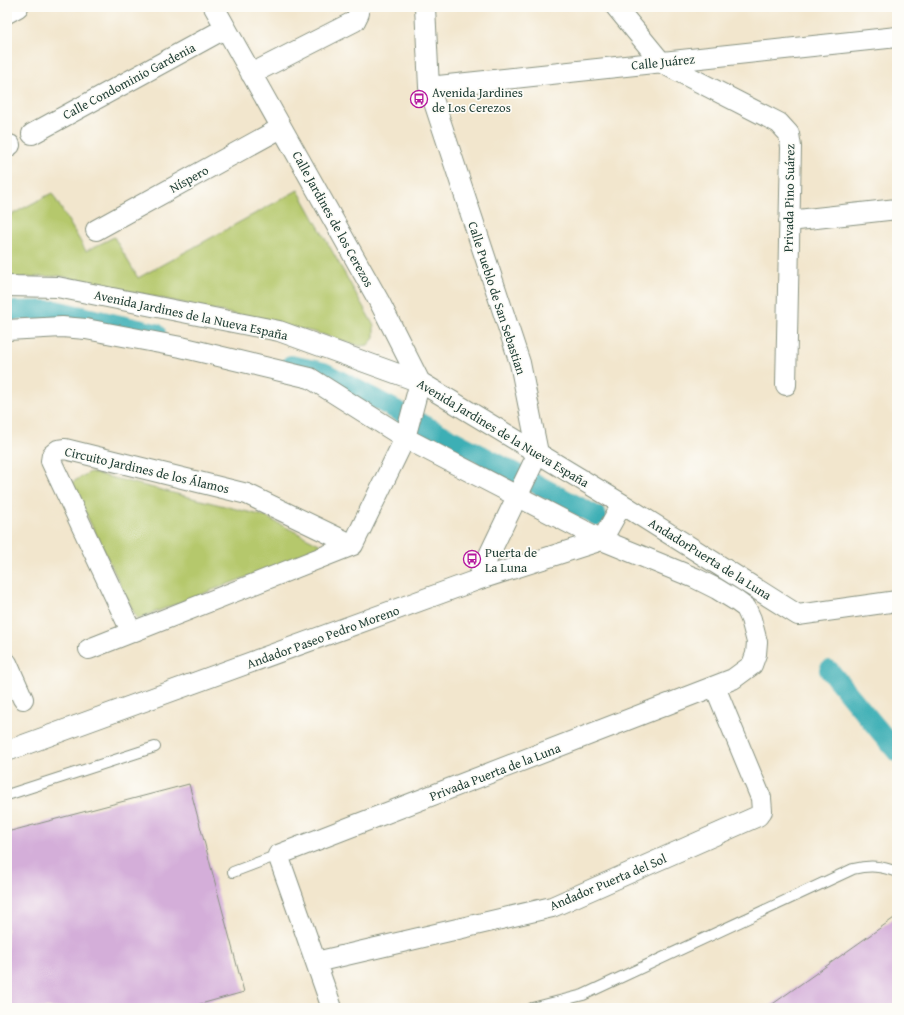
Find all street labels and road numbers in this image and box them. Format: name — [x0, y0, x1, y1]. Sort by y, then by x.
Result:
street label: Calle Condominio Gardenia — [59, 37, 200, 124]
street label: Calle Juárez — [630, 49, 696, 75]
street label: Privada Pino Suárez — [779, 143, 799, 252]
street label: Calle Jardines de los Cerezos — [288, 147, 378, 291]
street label: Níspero — [166, 160, 212, 198]
street label: Calle Pueblo de San Sebastian — [463, 219, 531, 378]
street label: Avenida Jardines de la Nueva España — [92, 285, 290, 345]
street label: Avenida Jardines de la Nueva España — [413, 374, 593, 492]
street label: Circuito Jardines de los Álamos — [63, 442, 231, 498]
street label: AndadorPuerta de la Luna — [645, 513, 776, 605]
street label: Andador Paseo Pedro Moreno — [244, 600, 402, 673]
street label: Privada Puerta de la Luna — [427, 738, 564, 806]
street label: Andador Puerta del Sol — [547, 849, 670, 915]

